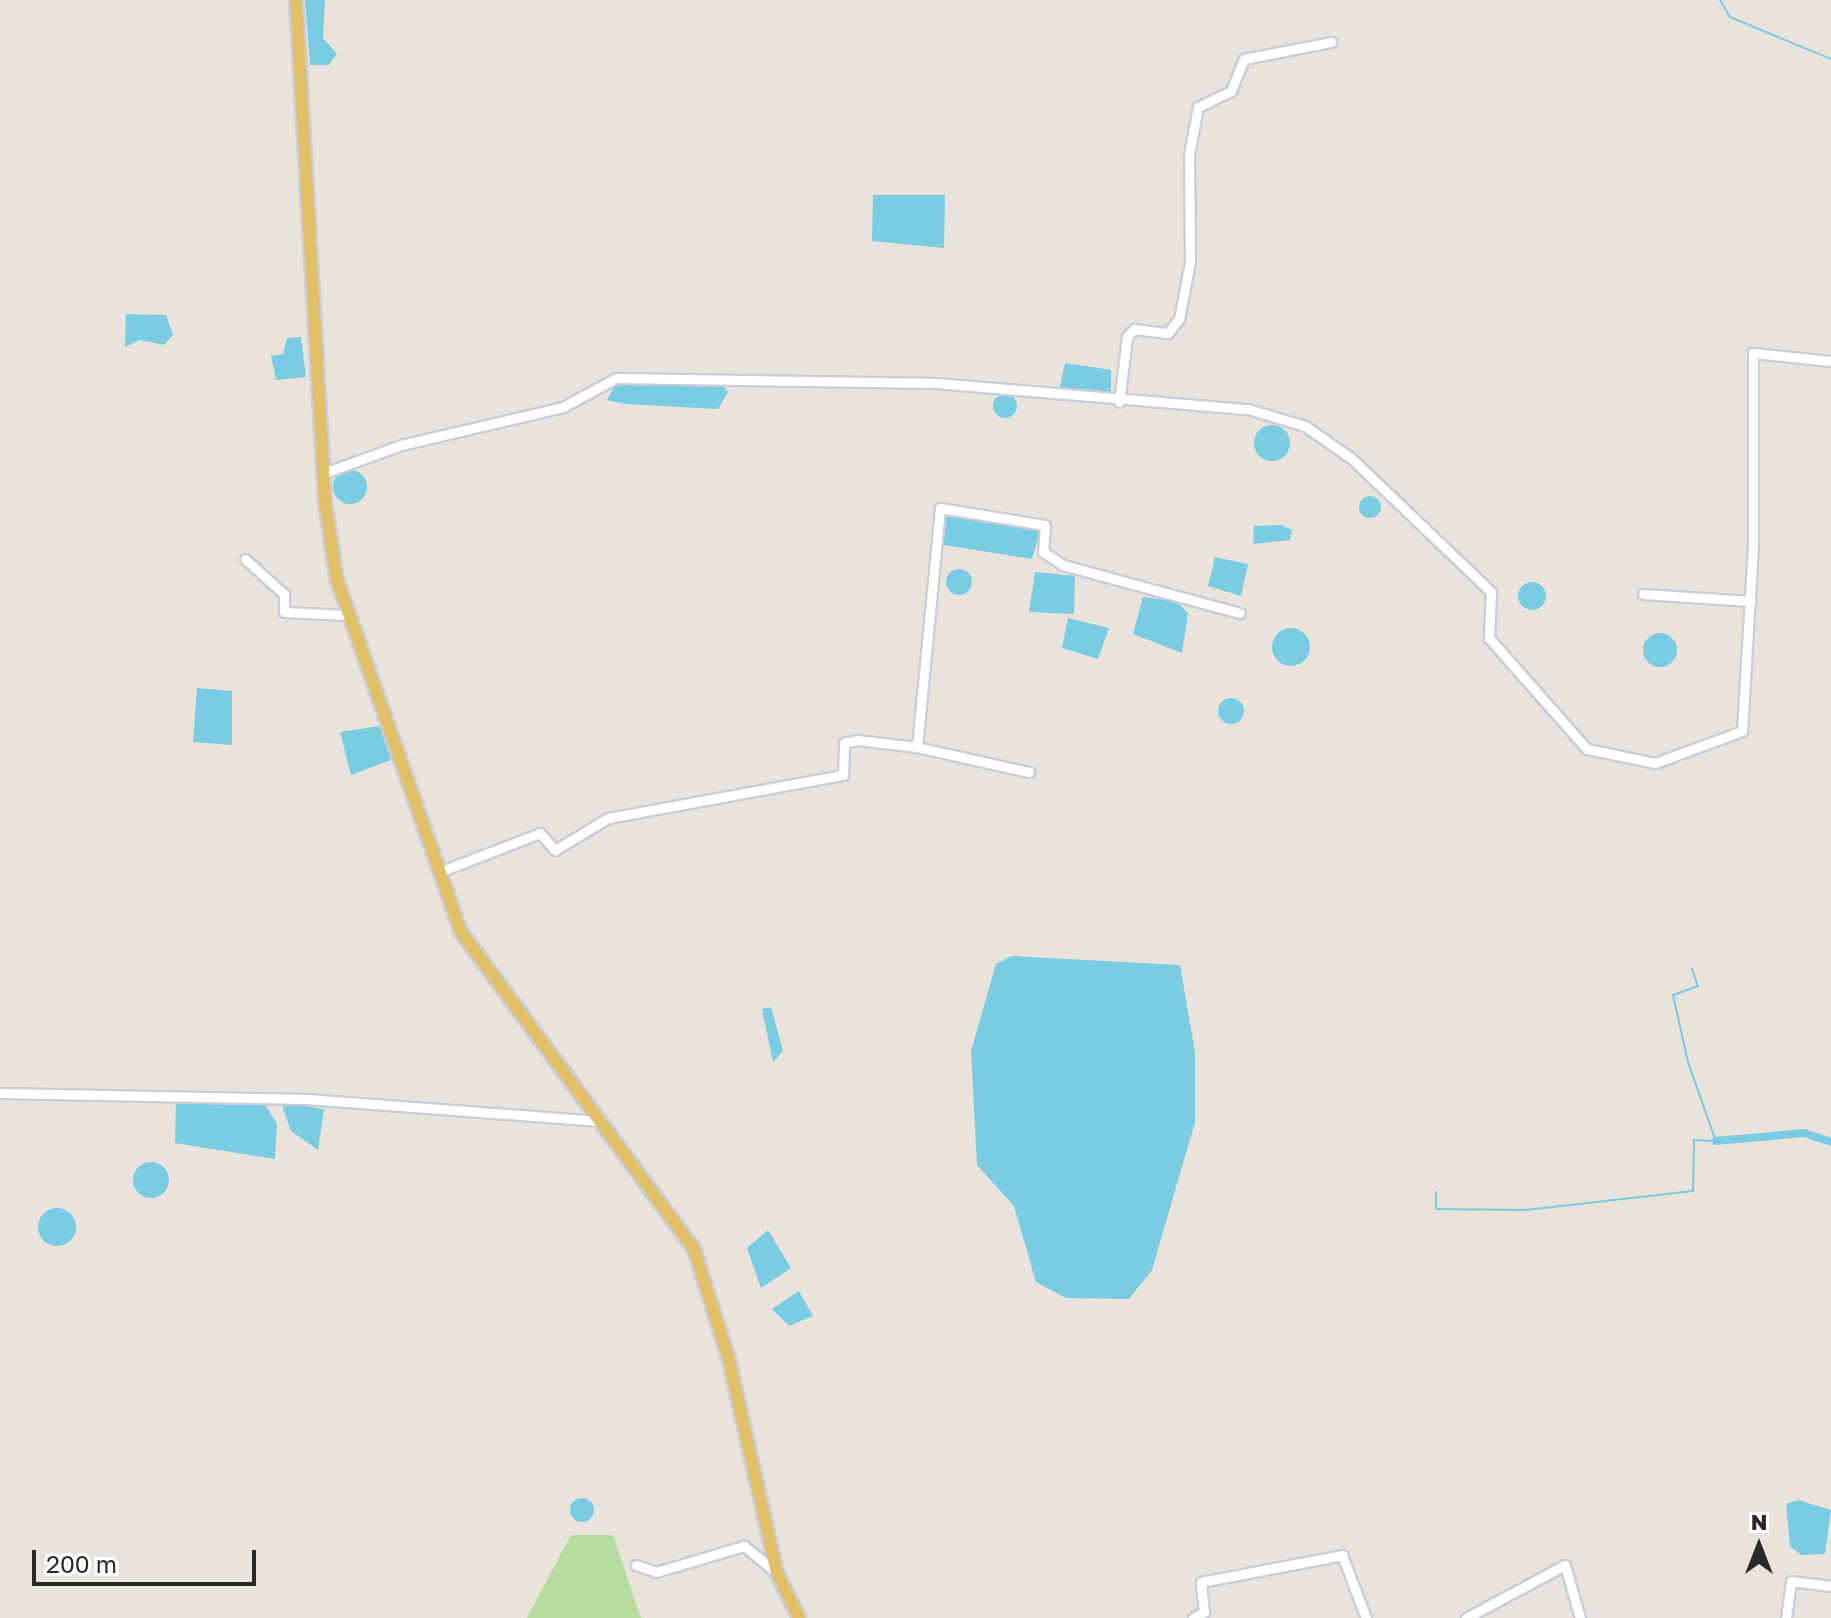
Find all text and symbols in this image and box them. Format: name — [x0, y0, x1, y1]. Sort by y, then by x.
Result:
north arrow — [1719, 1506, 1799, 1586]
text: N — [1751, 1508, 1767, 1535]
scale bar — [36, 1534, 260, 1584]
text: 200 m — [46, 1549, 117, 1578]

